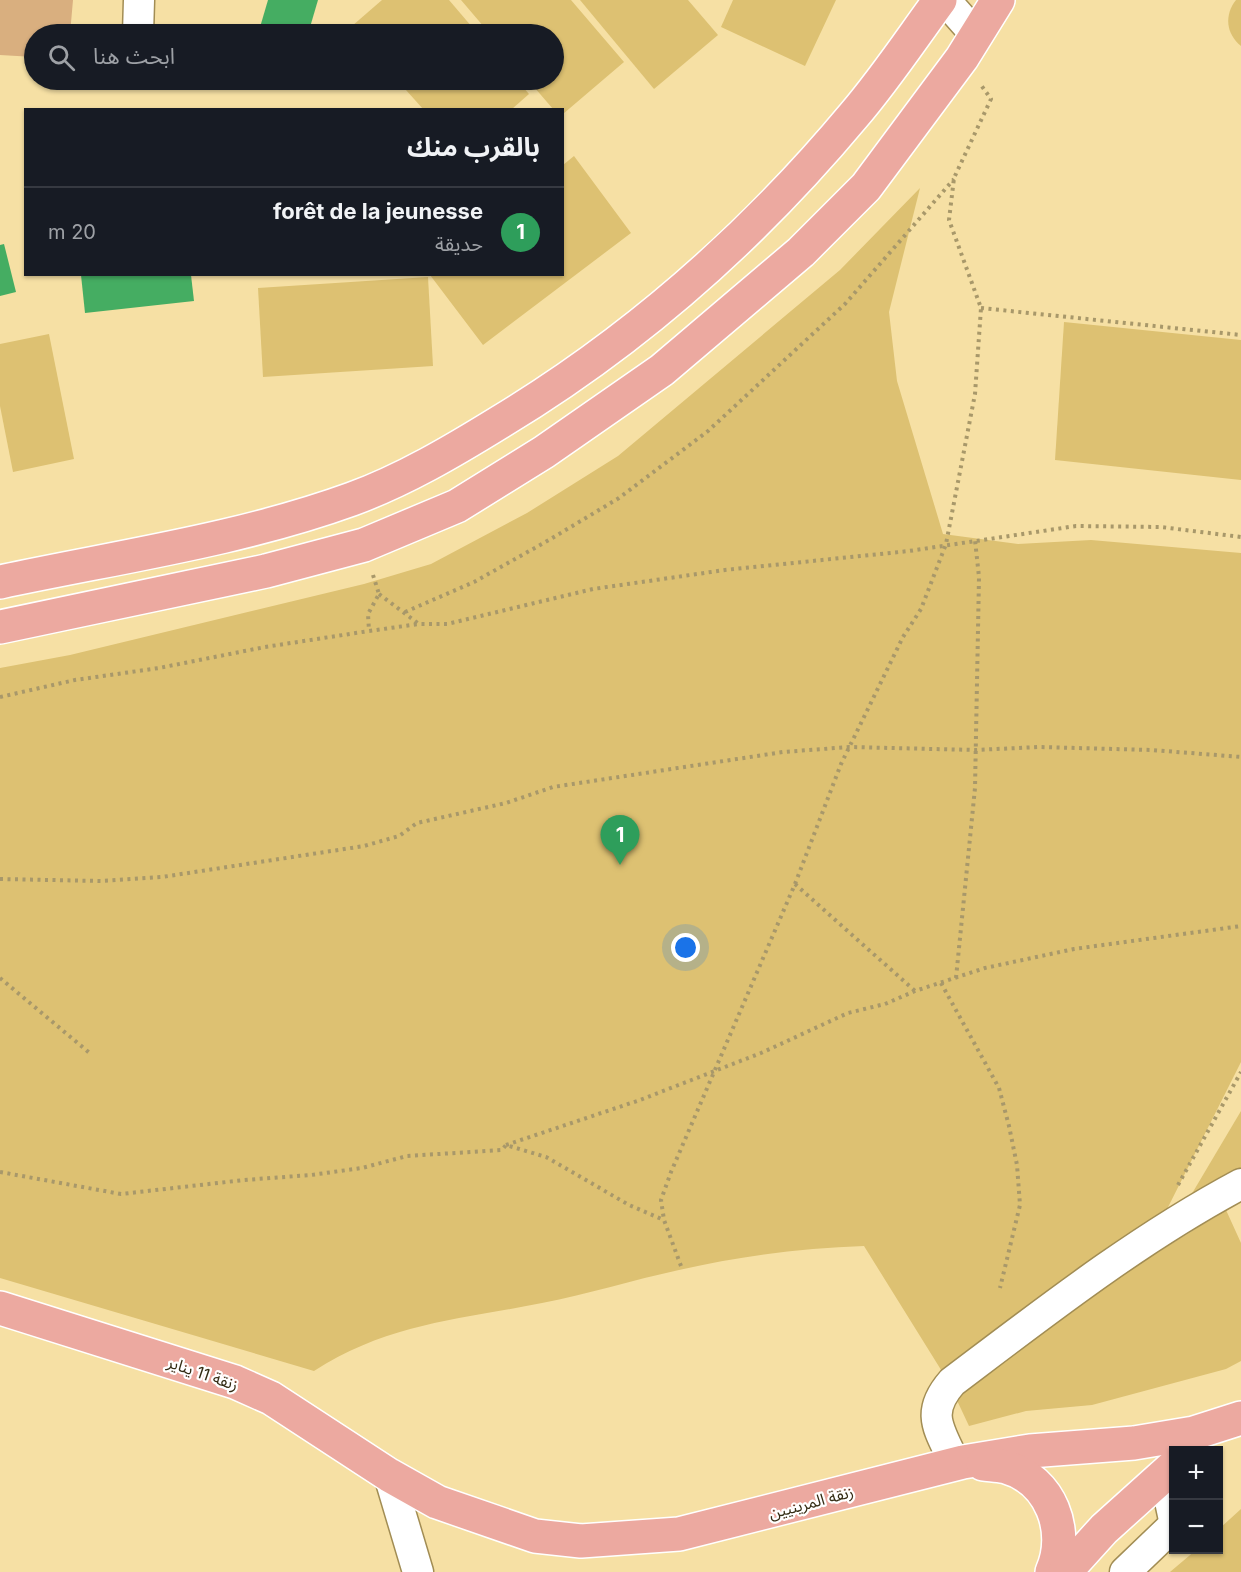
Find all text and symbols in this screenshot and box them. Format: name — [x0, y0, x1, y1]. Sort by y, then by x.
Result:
search box — [24, 24, 564, 90]
icon: search — [45, 41, 78, 74]
text: ابحث هنا — [93, 43, 175, 69]
text: بالقرب منك — [407, 131, 540, 162]
text: forêt de la jeunesse — [273, 198, 483, 224]
text: 20 m — [48, 220, 96, 244]
text: 1 — [516, 220, 525, 244]
text: حديقة — [435, 232, 483, 256]
pin: 1 — [600, 816, 640, 865]
your location — [671, 933, 700, 962]
street label: زنقة 11 يناير — [164, 1351, 241, 1394]
map controls — [1169, 1446, 1223, 1554]
button: + — [1169, 1446, 1223, 1500]
street label: زنقة المرينيين — [766, 1481, 856, 1523]
button: − — [1169, 1500, 1223, 1554]

